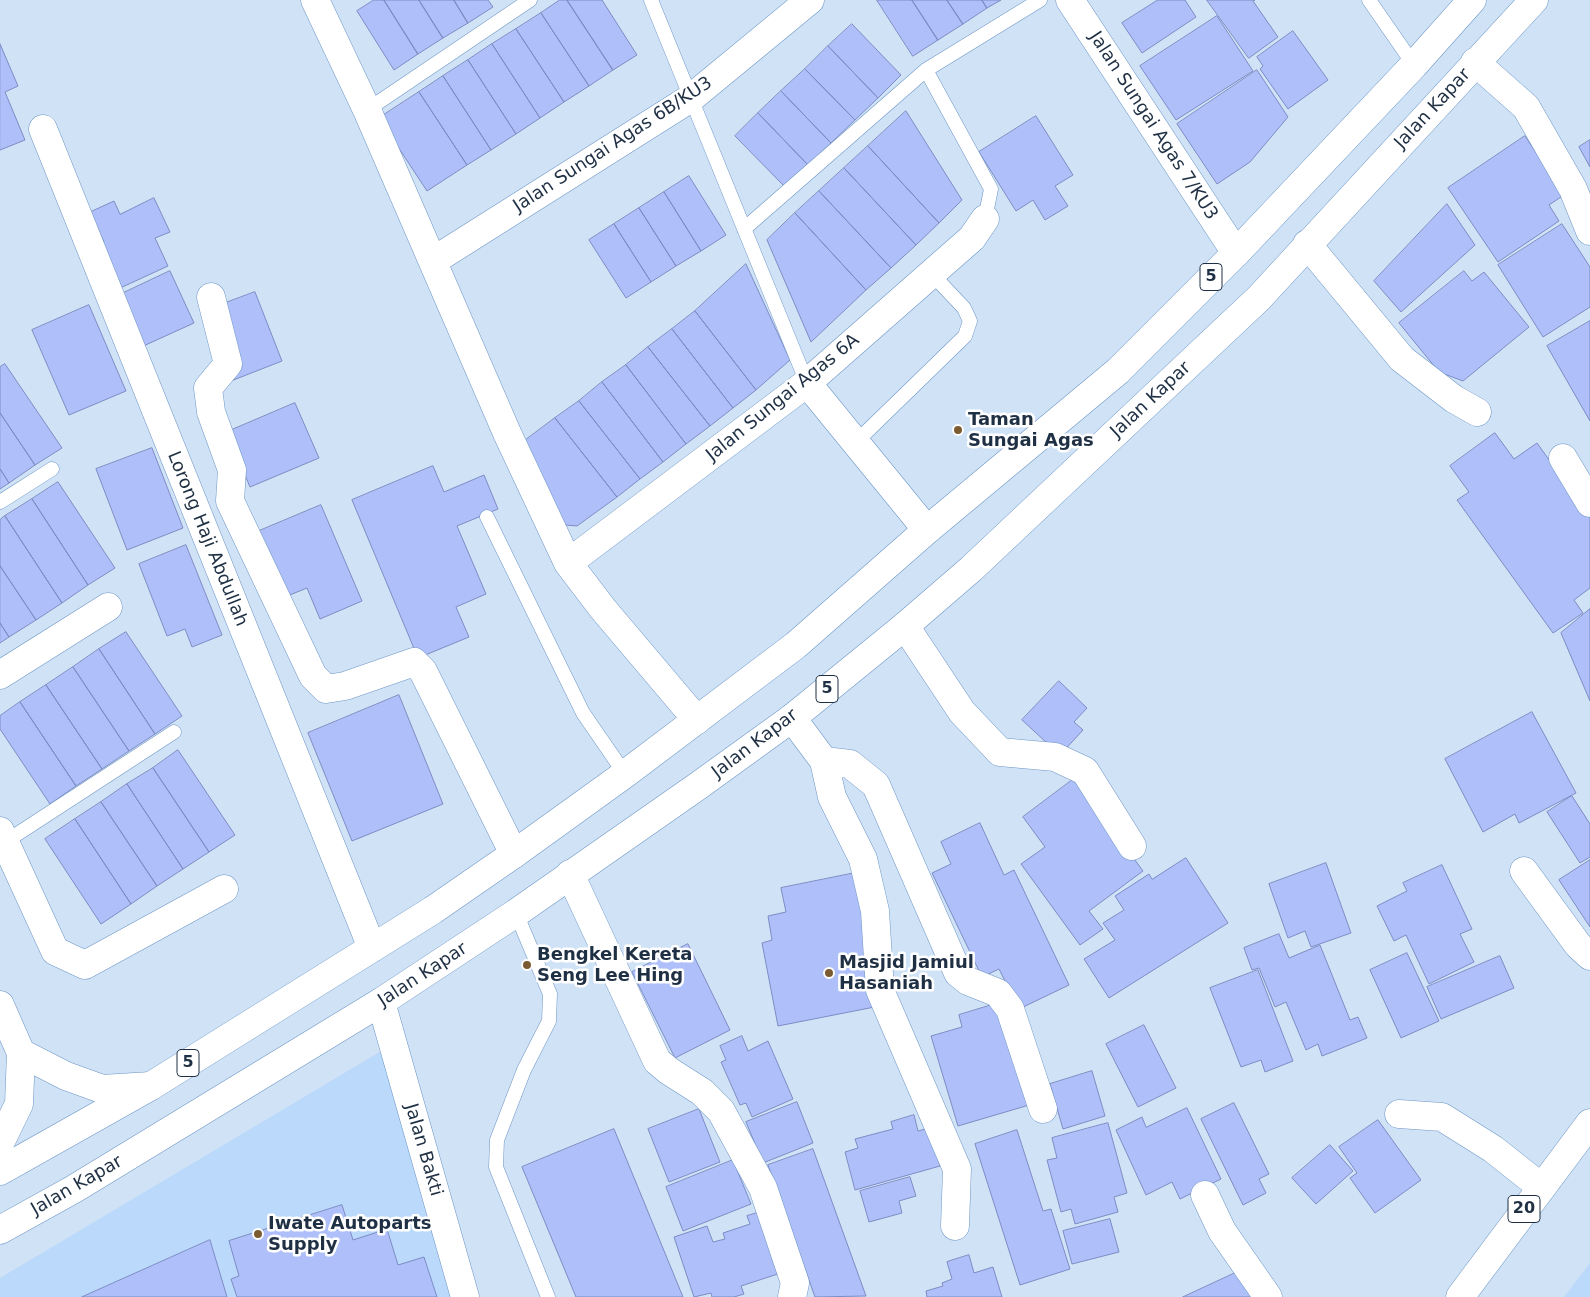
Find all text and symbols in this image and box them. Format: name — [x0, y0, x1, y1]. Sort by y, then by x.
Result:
street label: Jalan Sungai Agas 7/KU3 — [1084, 28, 1222, 224]
street label: Jalan Kapar — [1390, 64, 1476, 154]
street label: Jalan Sungai Agas 6B/KU3 — [510, 73, 716, 217]
road number: 5 — [1200, 264, 1222, 290]
street label: Jalan Sungai Agas 6A — [702, 330, 864, 466]
street label: Jalan Kapar — [1106, 357, 1196, 443]
place label: Taman Sungai Agas — [968, 409, 1094, 452]
marker: Taman Sungai Agas — [952, 424, 964, 436]
street label: Lorong Haji Abdullah — [162, 448, 252, 630]
road number: 5 — [816, 676, 838, 702]
street label: Jalan Kapar — [708, 705, 802, 783]
street label: Jalan Kapar — [374, 938, 472, 1012]
place label: Bengkel Kereta Seng Lee Hing — [537, 944, 692, 986]
place label: Masjid Jamiul Hasaniah — [839, 952, 974, 994]
marker: Bengkel Kereta Seng Lee Hing — [521, 959, 533, 971]
marker: Masjid Jamiul Hasaniah — [823, 967, 835, 979]
road number: 5 — [177, 1050, 199, 1076]
street label: Jalan Bakti — [399, 1101, 447, 1199]
street label: Jalan Kapar — [27, 1151, 127, 1221]
road number: 20 — [1508, 1196, 1540, 1222]
place label: Iwate Autoparts Supply — [268, 1213, 431, 1256]
marker: Iwate Autoparts Supply — [252, 1228, 264, 1240]

